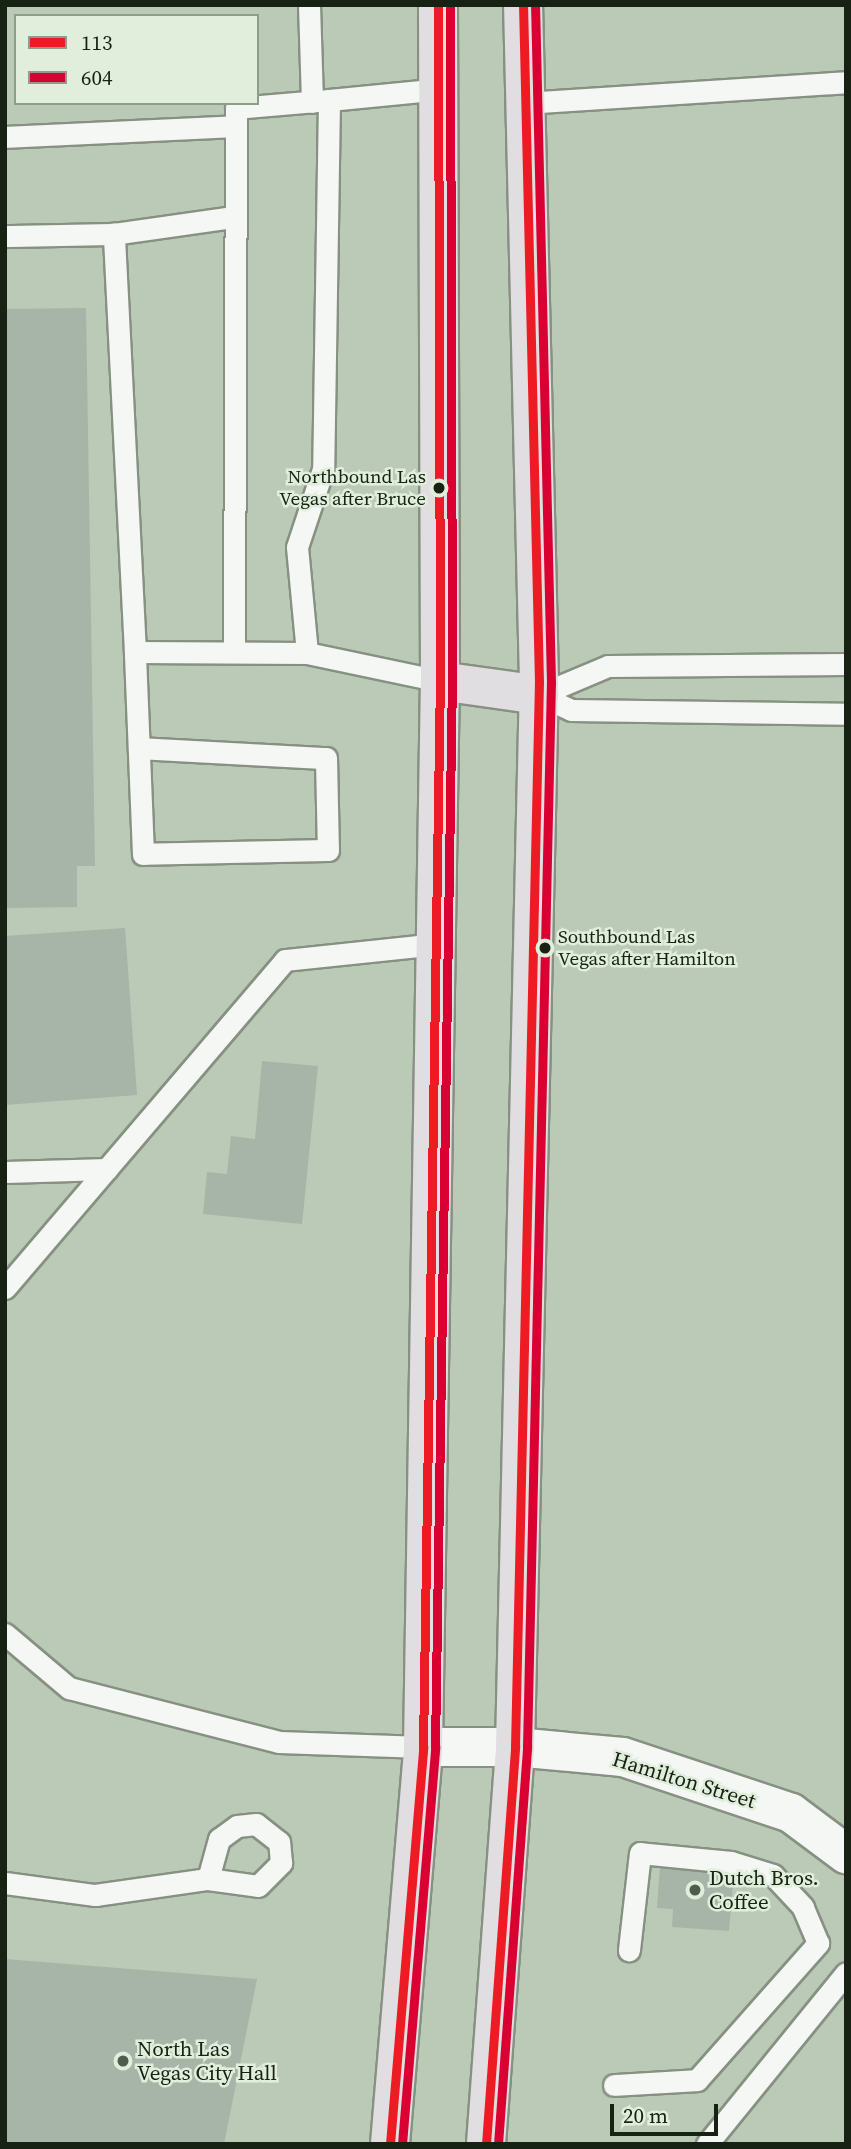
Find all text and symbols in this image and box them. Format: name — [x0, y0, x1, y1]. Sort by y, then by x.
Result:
legend — [14, 14, 259, 105]
text: 113 — [81, 28, 113, 57]
text: 604 — [81, 63, 113, 92]
place label: Northbound Las Vegas after Bruce — [279, 466, 426, 510]
marker: Northbound Las Vegas after Bruce — [432, 481, 446, 495]
place label: Southbound Las Vegas after Hamilton — [558, 926, 736, 970]
marker: Southbound Las Vegas after Hamilton — [538, 941, 552, 955]
street label: Hamilton Street — [609, 1746, 759, 1814]
place label: Dutch Bros. Coffee — [709, 1865, 819, 1915]
marker: Dutch Bros. Coffee — [687, 1882, 703, 1898]
place label: North Las Vegas City Hall — [137, 2036, 277, 2086]
marker: North Las Vegas City Hall — [115, 2053, 131, 2069]
scale bar — [613, 2090, 722, 2134]
text: 20 m — [623, 2101, 668, 2130]

